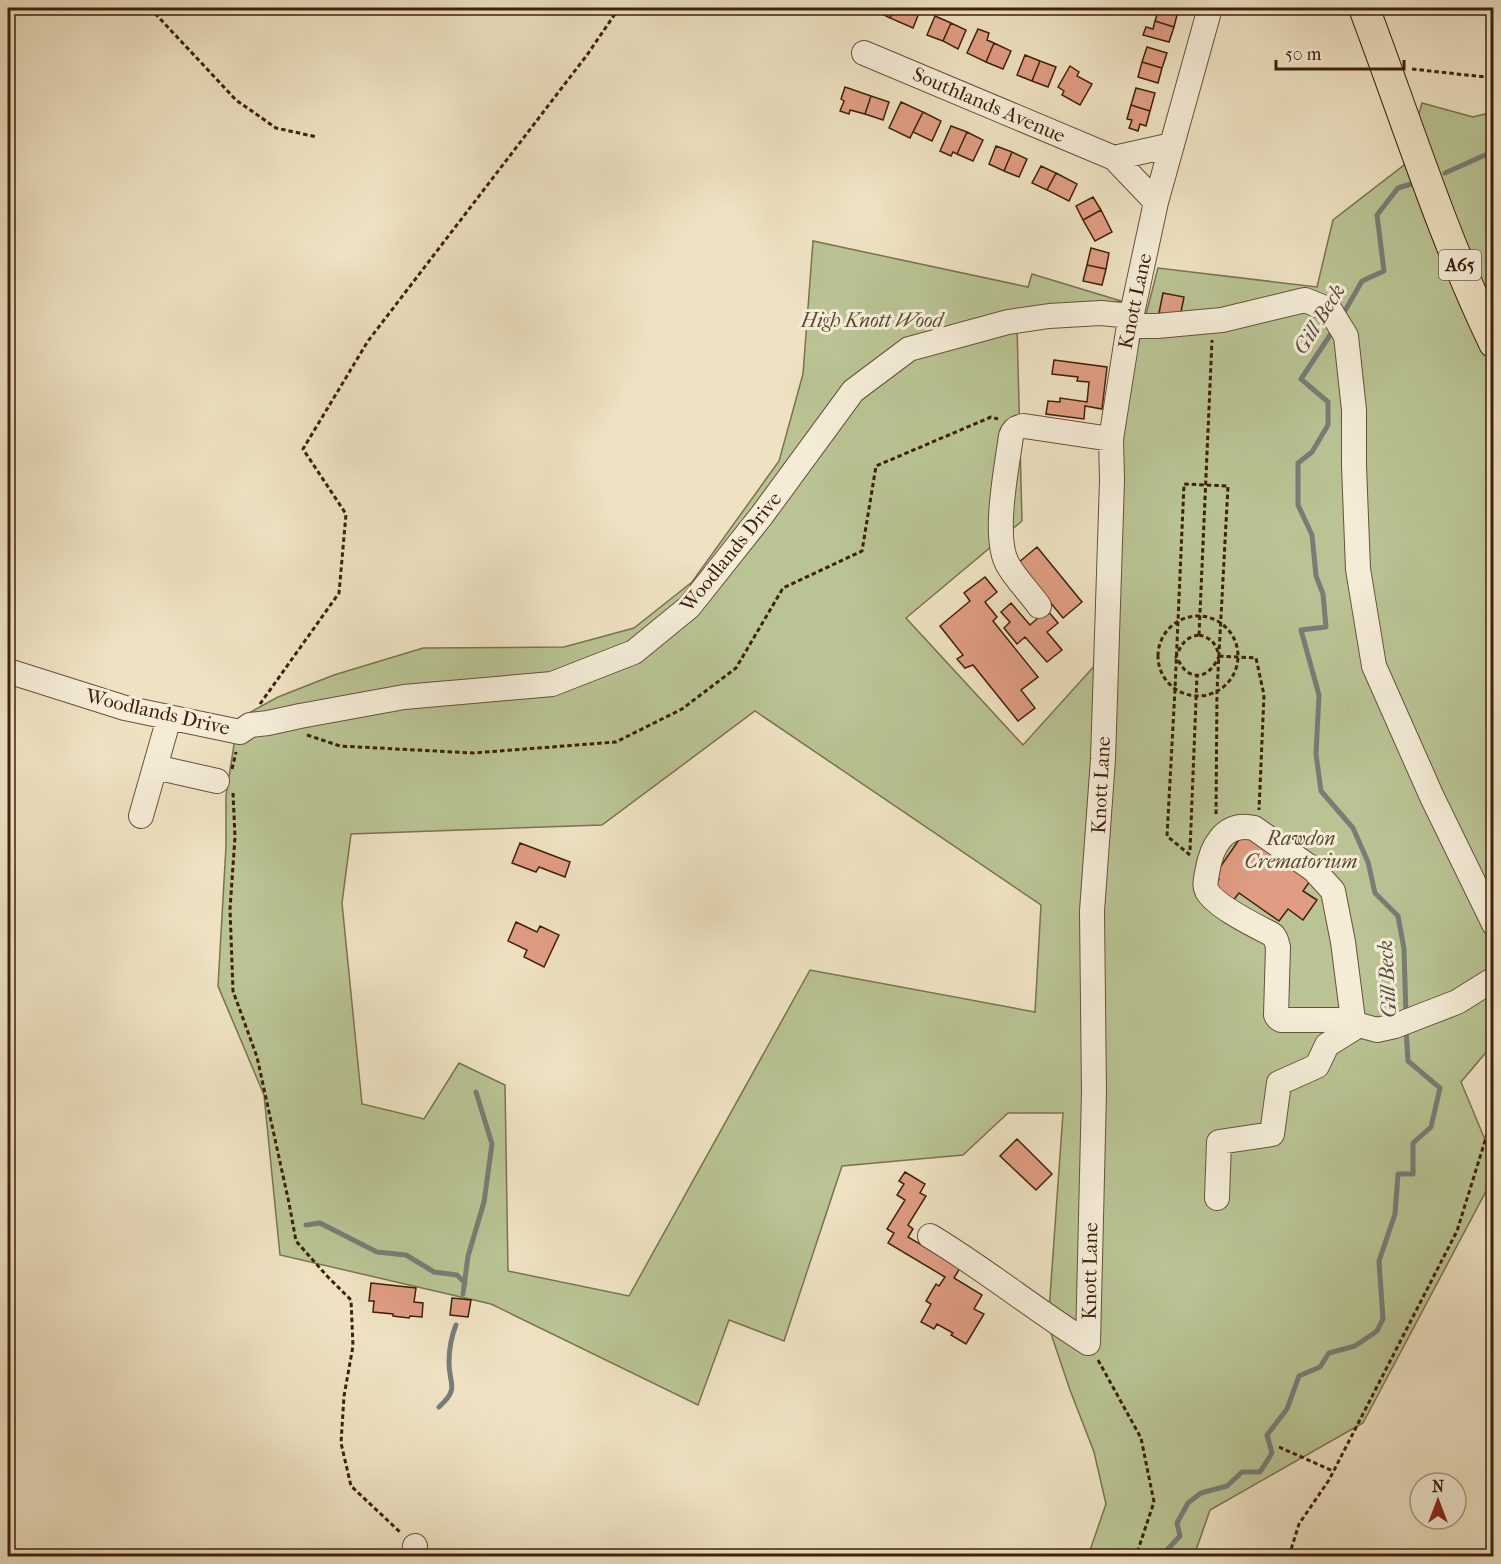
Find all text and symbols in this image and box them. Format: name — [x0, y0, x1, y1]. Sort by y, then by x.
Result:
scale bar — [1276, 33, 1404, 71]
text: 50 m — [1285, 44, 1322, 65]
street label: Southlands Avenue — [909, 63, 1069, 148]
road number: A65 — [1439, 250, 1481, 280]
street label: Knott Lane — [1114, 251, 1156, 351]
water label: Gill Beck — [1288, 280, 1350, 358]
park label: High Knott Wood — [800, 309, 946, 332]
street label: Woodlands Drive — [675, 487, 786, 617]
street label: Woodlands Drive — [83, 684, 232, 740]
street label: Knott Lane — [1087, 736, 1115, 834]
park label: Rawdon Crematorium — [1244, 827, 1358, 873]
water label: Gill Beck — [1373, 939, 1401, 1019]
street label: Knott Lane — [1078, 1222, 1102, 1320]
north arrow — [1408, 1471, 1468, 1531]
text: N — [1432, 1477, 1445, 1496]

